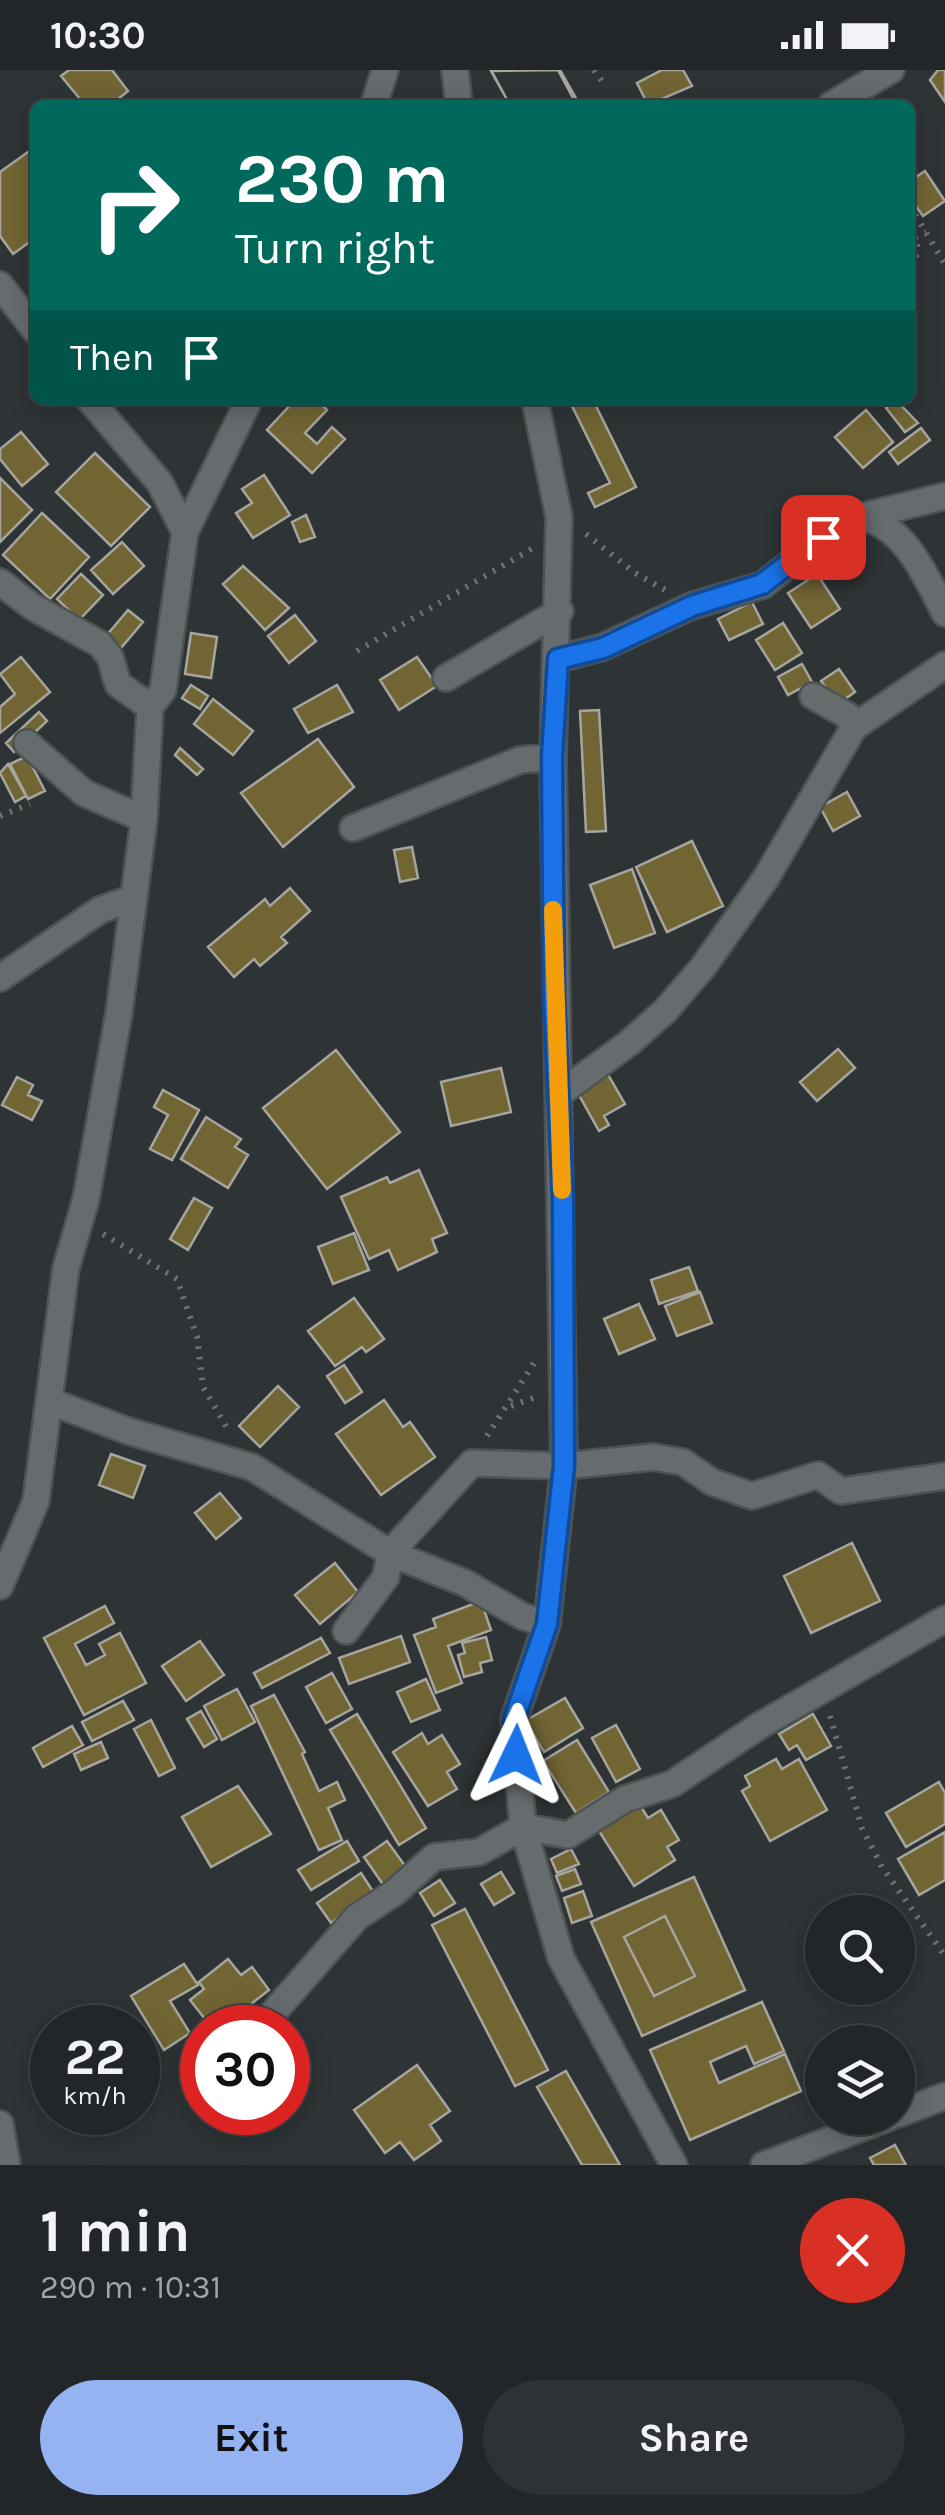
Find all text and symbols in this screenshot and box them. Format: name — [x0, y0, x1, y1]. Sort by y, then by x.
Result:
text: 10:30 — [50, 13, 146, 58]
text: 230 m — [235, 138, 449, 220]
icon: right — [70, 140, 200, 270]
text: Turn right — [235, 222, 435, 274]
icon: arrive — [174, 330, 229, 385]
text: Then — [70, 335, 154, 380]
pin — [781, 495, 866, 580]
icon: arrive — [796, 510, 851, 565]
position arrow — [464, 1703, 568, 1807]
map controls — [805, 1895, 915, 2135]
button: search — [805, 1895, 915, 2005]
speed limit sign: 30 — [180, 2005, 310, 2135]
button: layers — [805, 2025, 915, 2135]
text: 22 — [65, 2028, 125, 2087]
text: km/h — [63, 2081, 127, 2110]
text: 1 min — [40, 2196, 191, 2266]
button: close — [800, 2198, 905, 2303]
text: 290 m · 10:31 — [40, 2269, 221, 2306]
button: Exit — [40, 2380, 463, 2495]
button: Share — [483, 2380, 905, 2495]

